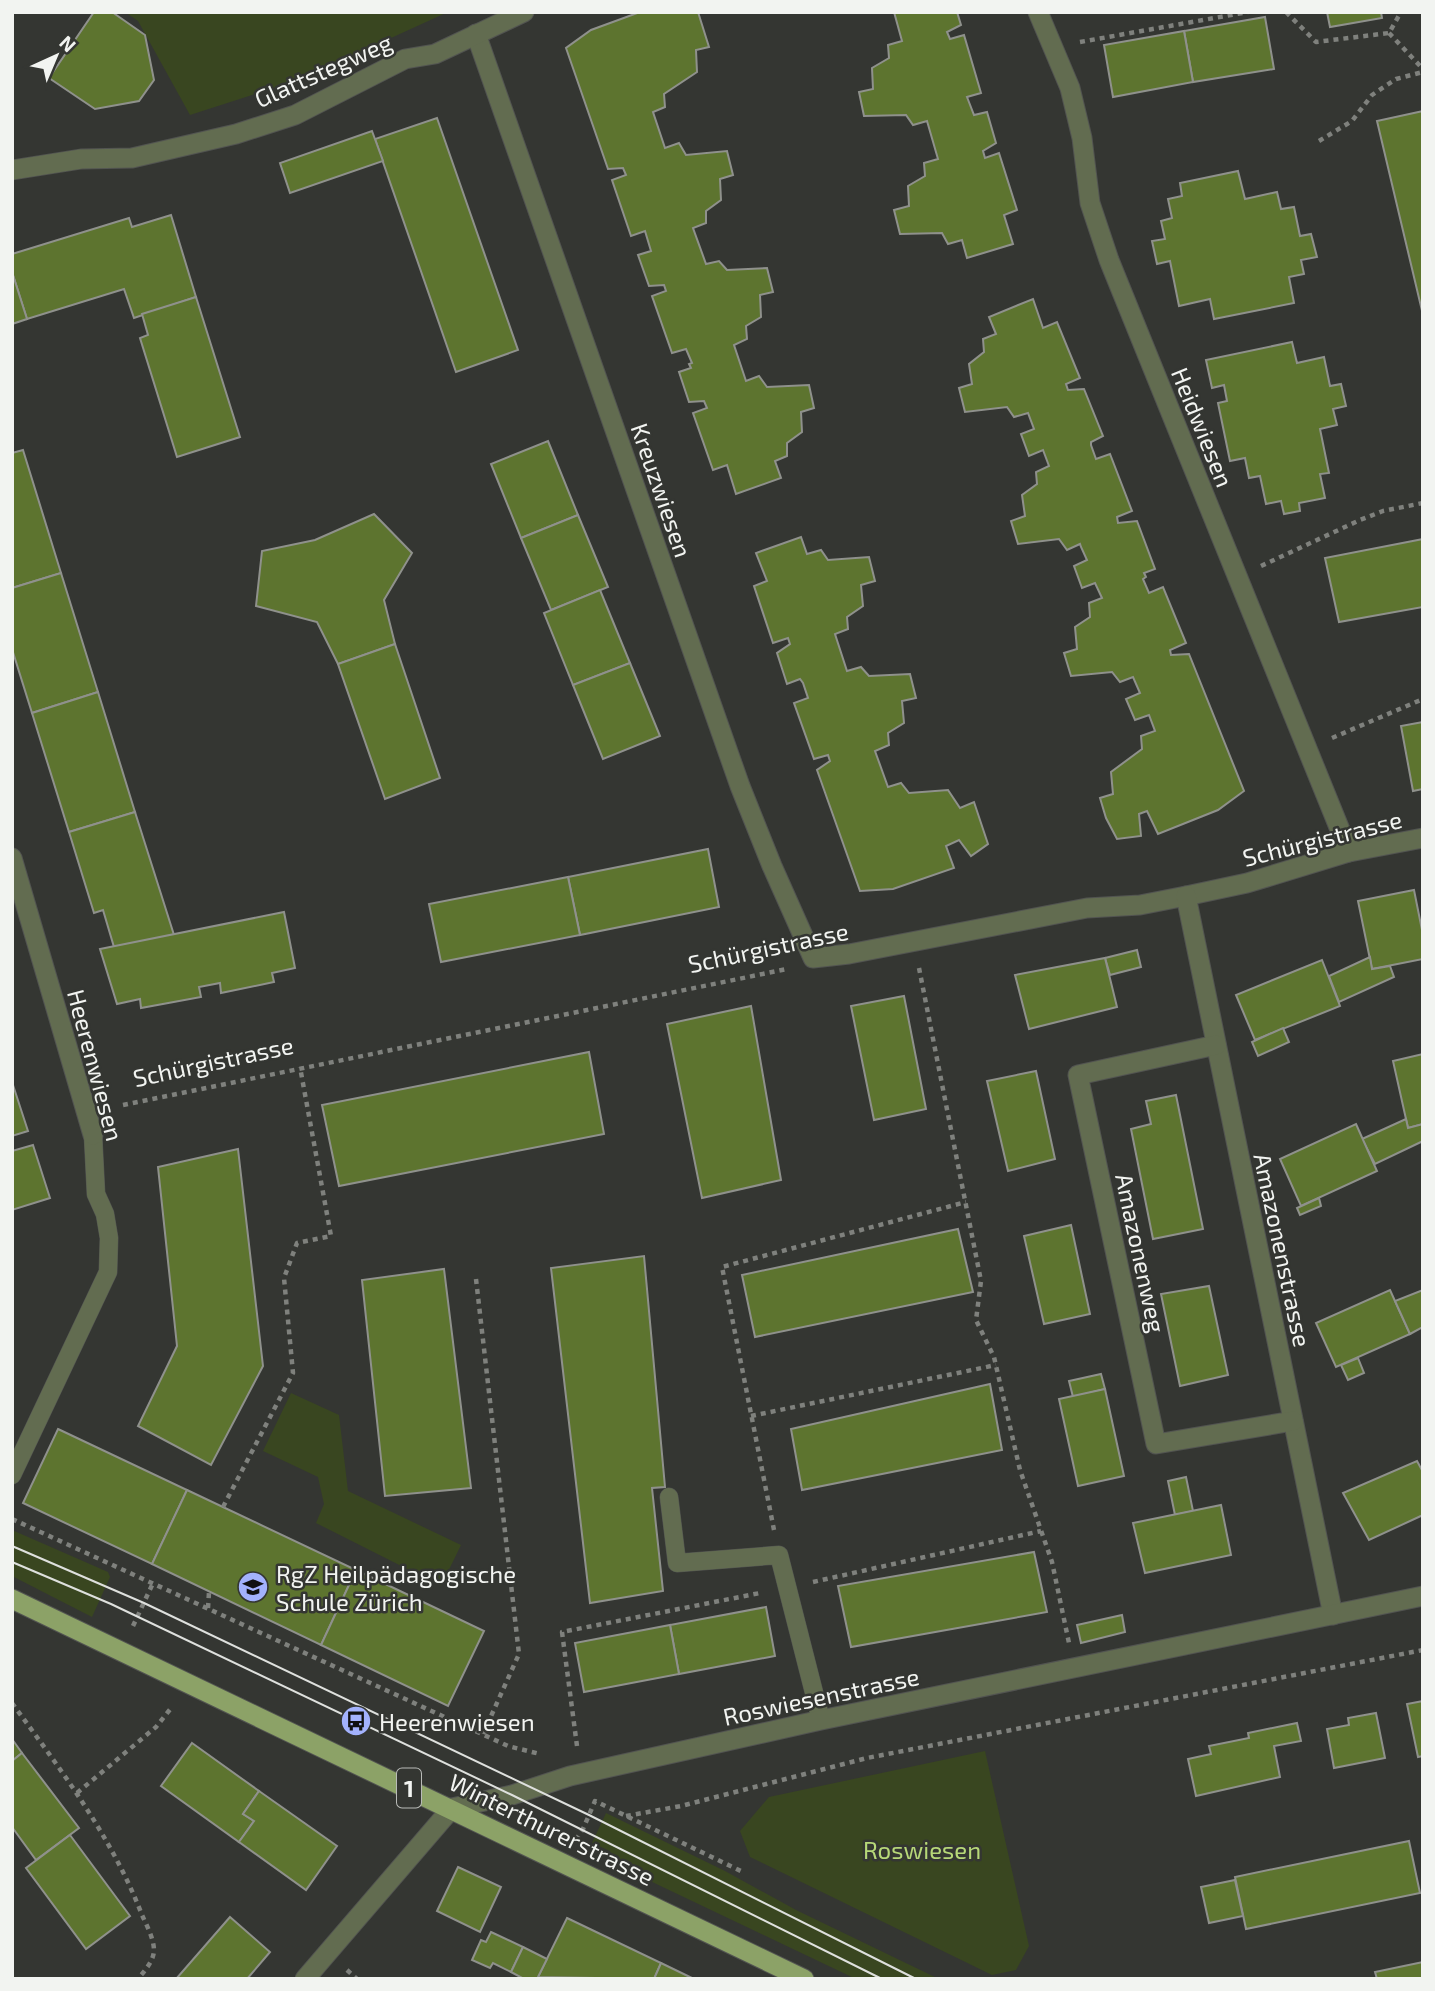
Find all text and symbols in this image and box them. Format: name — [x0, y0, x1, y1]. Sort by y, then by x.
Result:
north arrow — [21, 21, 91, 91]
street label: Glattstegweg — [250, 27, 396, 113]
text: N — [55, 30, 81, 56]
street label: Heidwiesen — [1166, 363, 1240, 491]
street label: Kreuzwiesen — [626, 419, 698, 561]
street label: Schürgistrasse — [1239, 804, 1405, 872]
street label: Schürgistrasse — [685, 916, 851, 978]
street label: Heerenwiesen — [62, 986, 130, 1144]
street label: Schürgistrasse — [130, 1030, 296, 1092]
street label: Amazonenstrasse — [1248, 1151, 1318, 1349]
street label: Amazonenweg — [1110, 1171, 1172, 1335]
place label: RgZ Heilpädagogische Schule Zürich — [276, 1559, 516, 1616]
school or university icon: RgZ Heilpädagogische Schule Zürich — [236, 1570, 270, 1604]
street label: Roswiesenstrasse — [720, 1661, 922, 1731]
bus stop icon: Heerenwiesen — [339, 1704, 373, 1738]
place label: Heerenwiesen — [379, 1707, 535, 1736]
street label: Winterthurerstrasse — [445, 1767, 659, 1891]
road number: 1 — [397, 1768, 421, 1808]
park label: Roswiesen — [863, 1835, 981, 1864]

